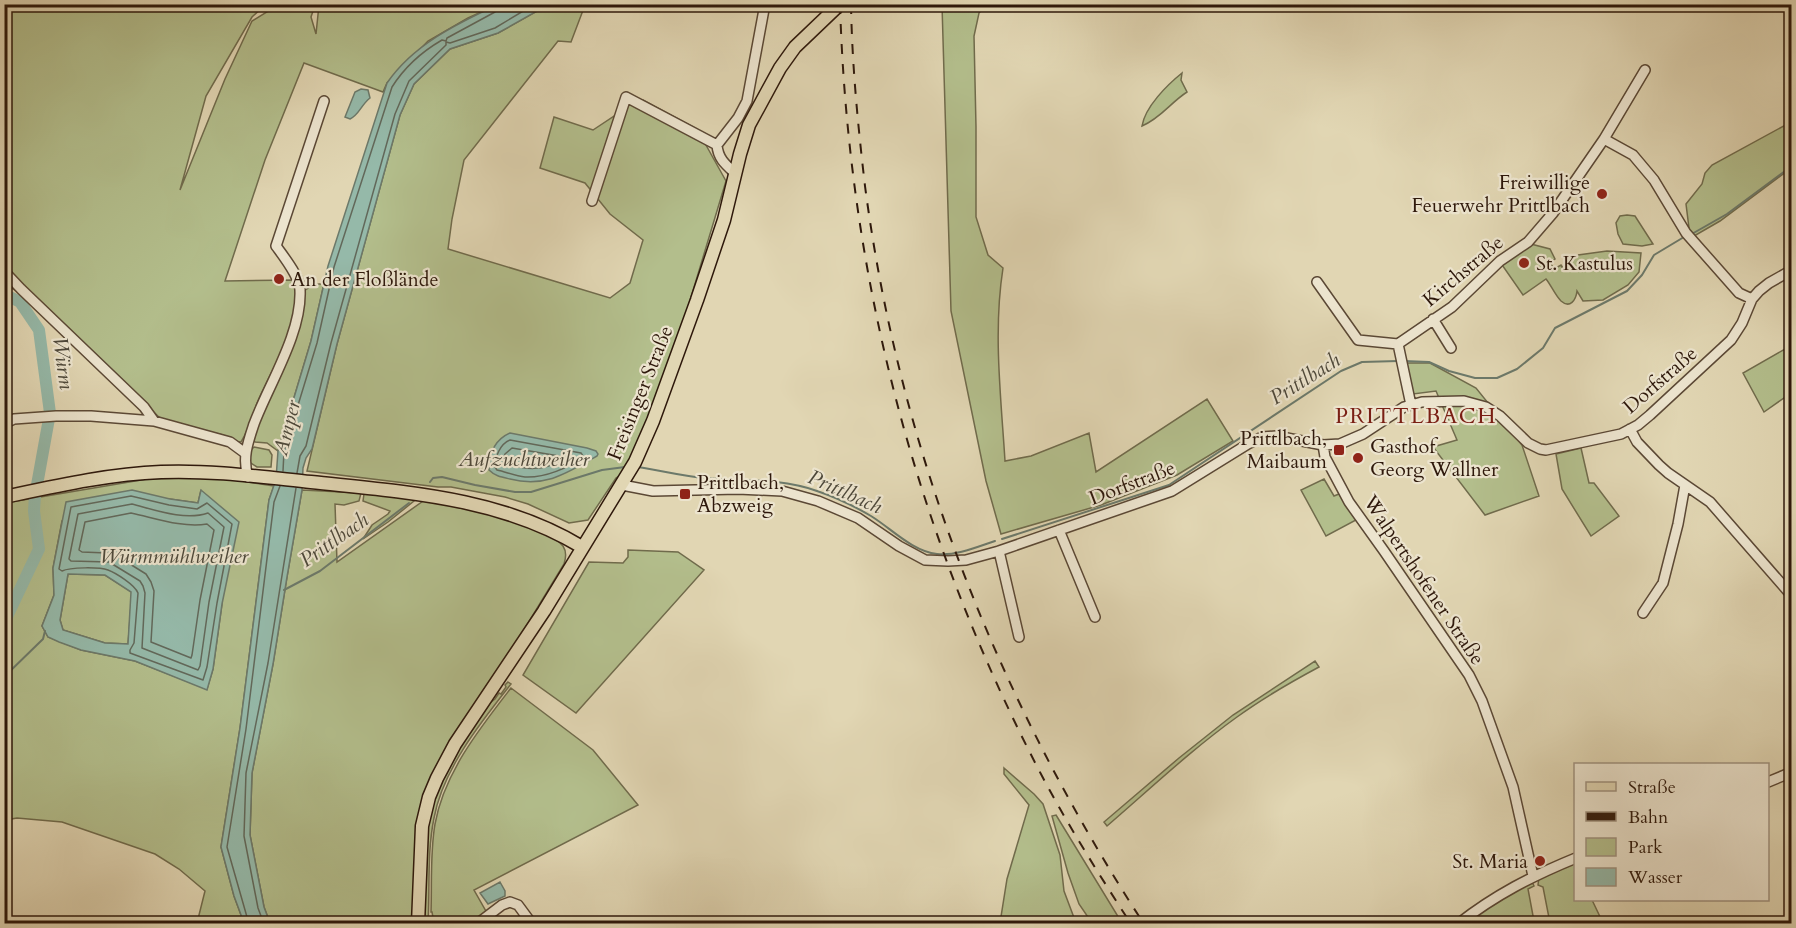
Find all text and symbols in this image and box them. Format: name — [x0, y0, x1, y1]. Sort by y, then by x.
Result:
place label: Freiwillige Feuerwehr Prittlbach — [1411, 169, 1590, 219]
marker: Freiwillige Feuerwehr Prittlbach — [1595, 187, 1609, 201]
street label: Kirchstraße — [1417, 229, 1509, 313]
place label: St. Kastulus — [1536, 250, 1633, 277]
marker: St. Kastulus — [1517, 256, 1531, 270]
place label: An der Floßlände — [291, 266, 439, 293]
marker: An der Floßlände — [272, 272, 286, 286]
street label: Freisinger Straße — [601, 322, 679, 464]
water label: Würm — [45, 335, 81, 391]
street label: Dorfstraße — [1617, 340, 1703, 420]
water label: Prittlbach — [1264, 346, 1346, 412]
water label: Amper — [266, 396, 308, 460]
district label: PRITTLBACH — [1335, 401, 1497, 431]
place label: Prittlbach, Maibaum — [1240, 425, 1327, 475]
place label: Gasthof Georg Wallner — [1370, 433, 1499, 483]
marker: Prittlbach, Maibaum — [1332, 443, 1346, 457]
water label: Aufzuchtweiher — [458, 445, 591, 474]
marker: Gasthof Georg Wallner — [1351, 451, 1365, 465]
street label: Dorfstraße — [1085, 454, 1179, 512]
water label: Prittlbach — [803, 463, 887, 521]
place label: Prittlbach, Abzweig — [697, 469, 784, 519]
marker: Prittlbach, Abzweig — [678, 487, 692, 501]
street label: Walpertshofener Straße — [1357, 489, 1491, 670]
water label: Prittlbach — [294, 506, 374, 574]
water label: Würmmühlweiher — [100, 542, 250, 571]
legend — [1574, 763, 1769, 901]
text: Straße — [1628, 775, 1676, 800]
text: Bahn — [1628, 805, 1669, 830]
text: Park — [1628, 835, 1663, 860]
place label: St. Maria — [1452, 848, 1528, 875]
marker: St. Maria — [1533, 854, 1547, 868]
text: Wasser — [1627, 865, 1683, 890]

